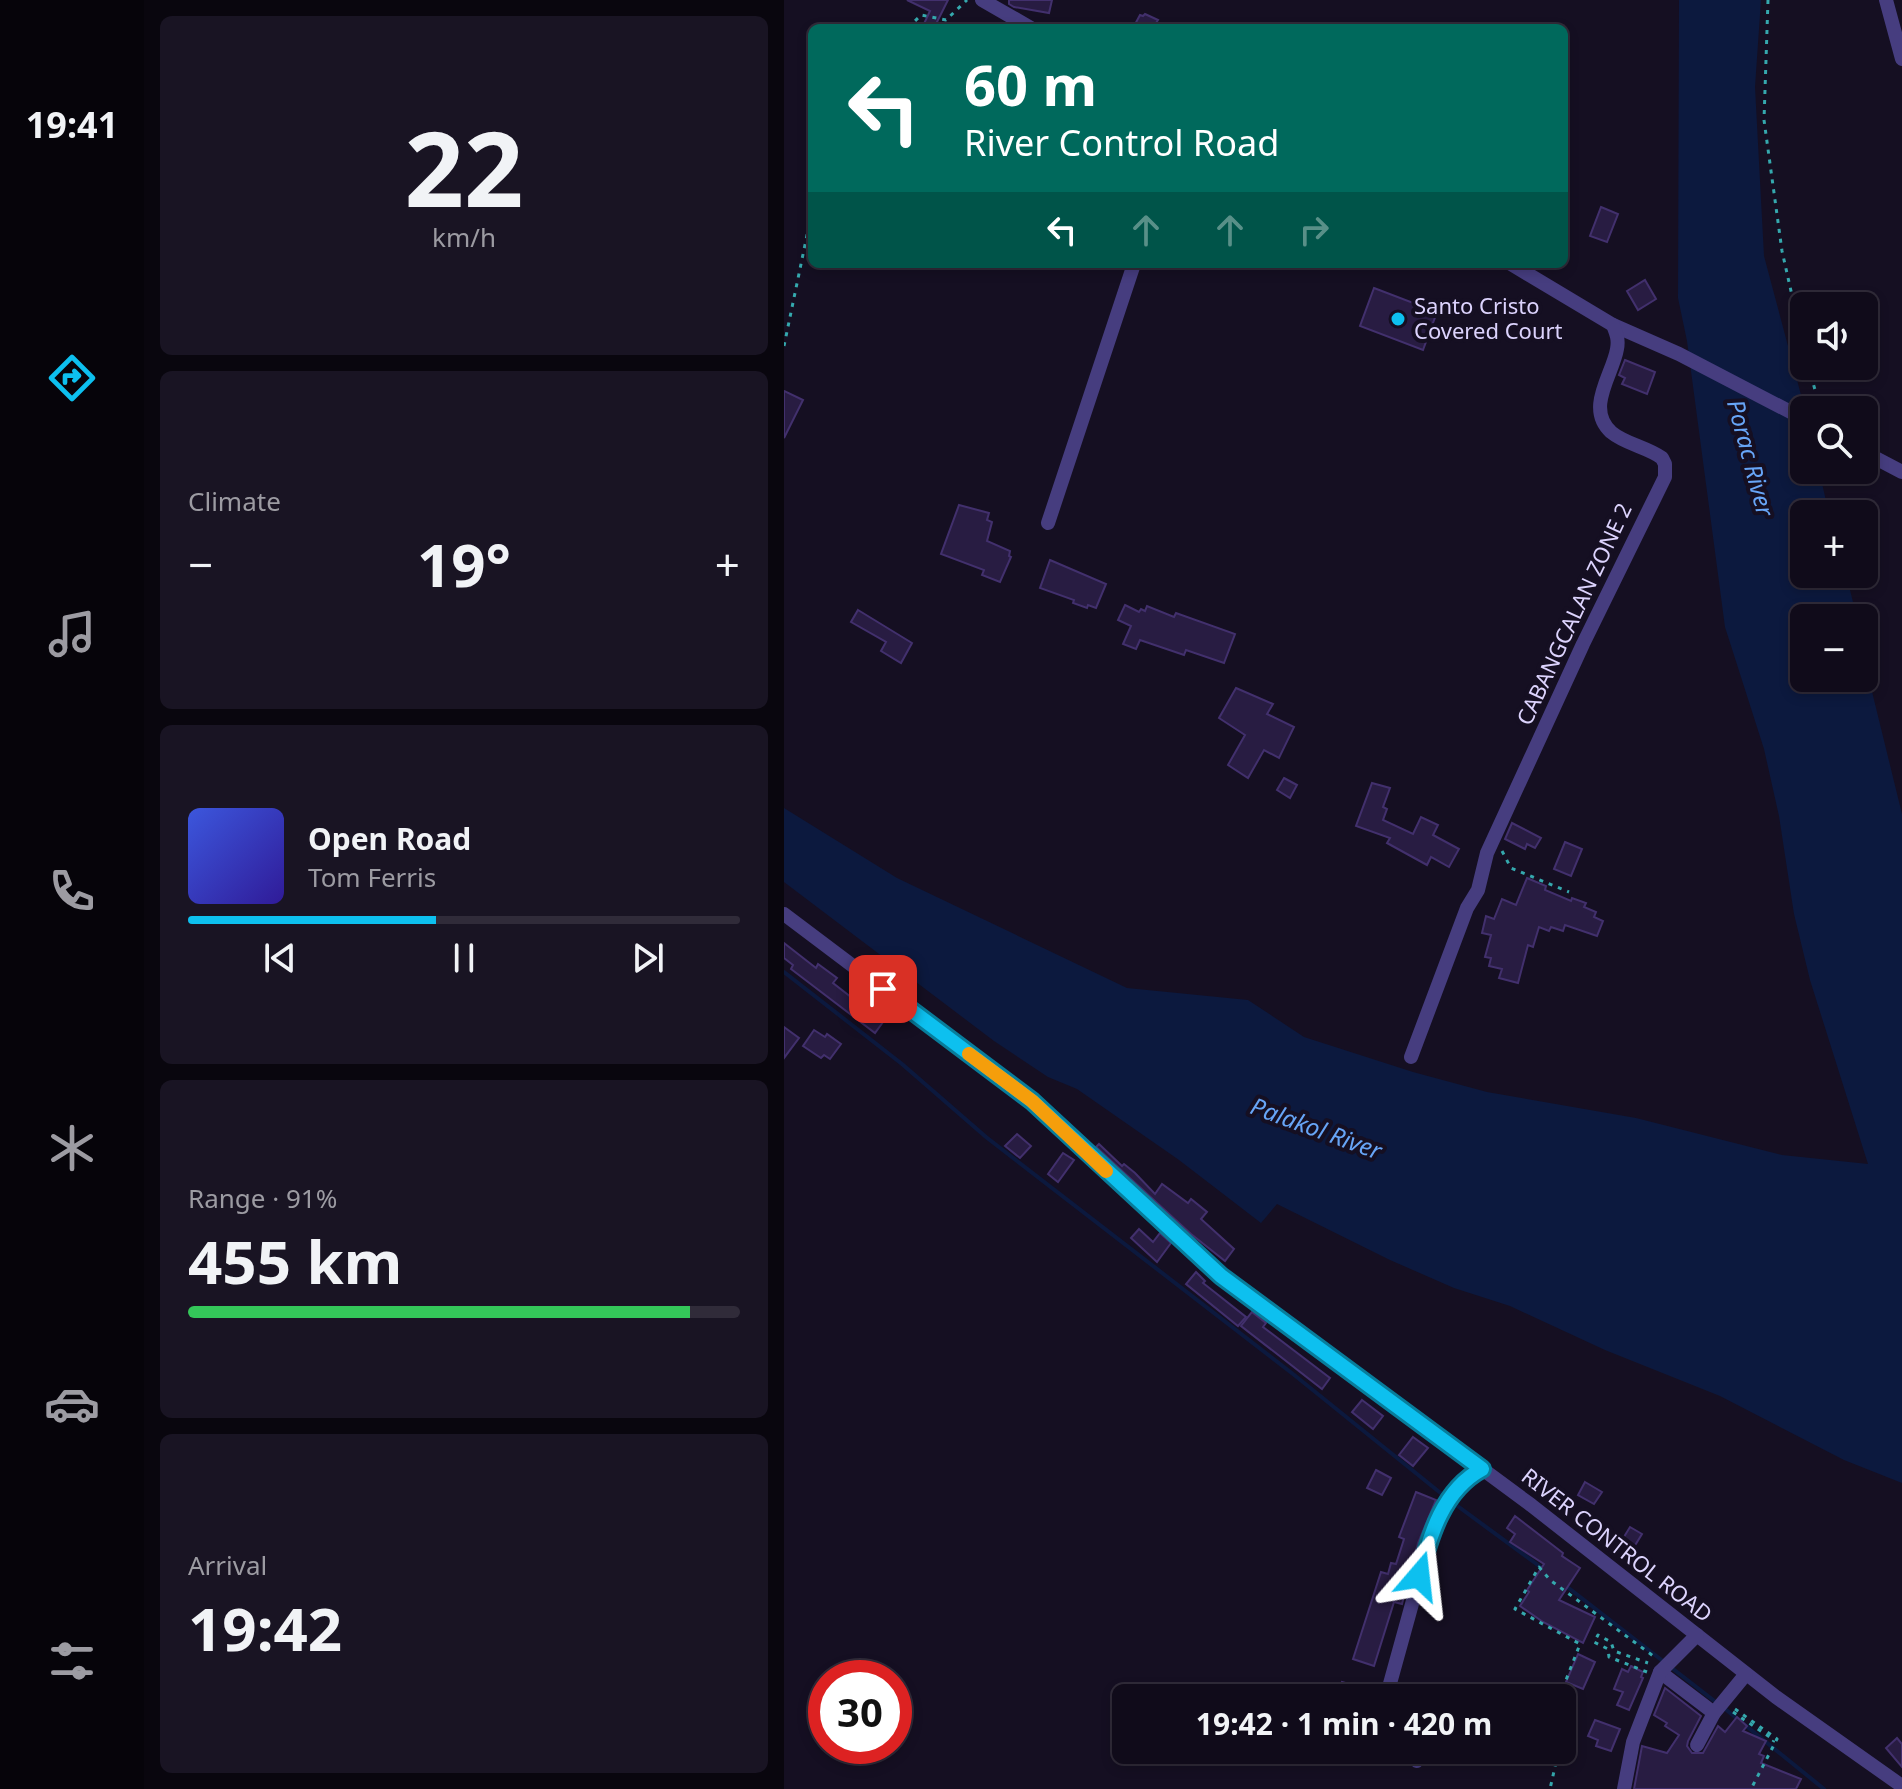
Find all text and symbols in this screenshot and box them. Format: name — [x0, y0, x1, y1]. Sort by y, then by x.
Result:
text: 60 m — [964, 46, 1097, 122]
icon: left — [832, 56, 936, 160]
text: 22 — [405, 96, 523, 237]
text: 19:41 — [26, 100, 118, 149]
text: River Control Road — [964, 118, 1279, 167]
icon: left — [1040, 208, 1084, 252]
icon: ahead — [1124, 208, 1168, 252]
icon: ahead — [1208, 208, 1252, 252]
icon: right — [1292, 208, 1336, 252]
text: km/h — [432, 219, 496, 255]
place label: Santo Cristo Covered Court — [1414, 290, 1563, 345]
map controls — [1790, 292, 1878, 692]
button: sound — [1790, 292, 1878, 380]
marker: Santo Cristo Covered Court — [1389, 310, 1407, 328]
icon: directions — [44, 350, 100, 406]
water label: Porac River — [1720, 396, 1783, 521]
button: search — [1790, 396, 1878, 484]
text: Climate — [188, 483, 281, 519]
street label: CABANGCALAN ZONE 2 — [1508, 498, 1638, 730]
button: + — [1790, 500, 1878, 588]
text: 19° — [417, 523, 511, 605]
text: − — [188, 534, 213, 594]
text: + — [715, 534, 740, 594]
button: − — [1790, 604, 1878, 692]
icon: music — [44, 606, 100, 662]
text: Open Road — [308, 818, 471, 859]
text: Tom Ferris — [308, 859, 436, 895]
icon: phone — [44, 863, 100, 919]
icon: previous — [258, 936, 302, 980]
icon: pause — [442, 936, 486, 980]
icon: next — [626, 936, 670, 980]
pin — [849, 955, 917, 1023]
icon: arrive — [861, 967, 905, 1011]
water label: Palakol River — [1246, 1089, 1388, 1167]
icon: climate — [44, 1120, 100, 1176]
text: Range · 91% — [188, 1180, 337, 1216]
text: 455 km — [188, 1220, 402, 1302]
icon: car — [44, 1376, 100, 1432]
street label: RIVER CONTROL ROAD — [1516, 1460, 1719, 1628]
position arrow — [1377, 1534, 1461, 1618]
text: Arrival — [188, 1547, 267, 1583]
text: 19:42 — [188, 1587, 342, 1669]
icon: filters — [44, 1633, 100, 1689]
speed limit sign: 30 — [808, 1660, 912, 1764]
text: 19:42 · 1 min · 420 m — [1196, 1703, 1492, 1744]

